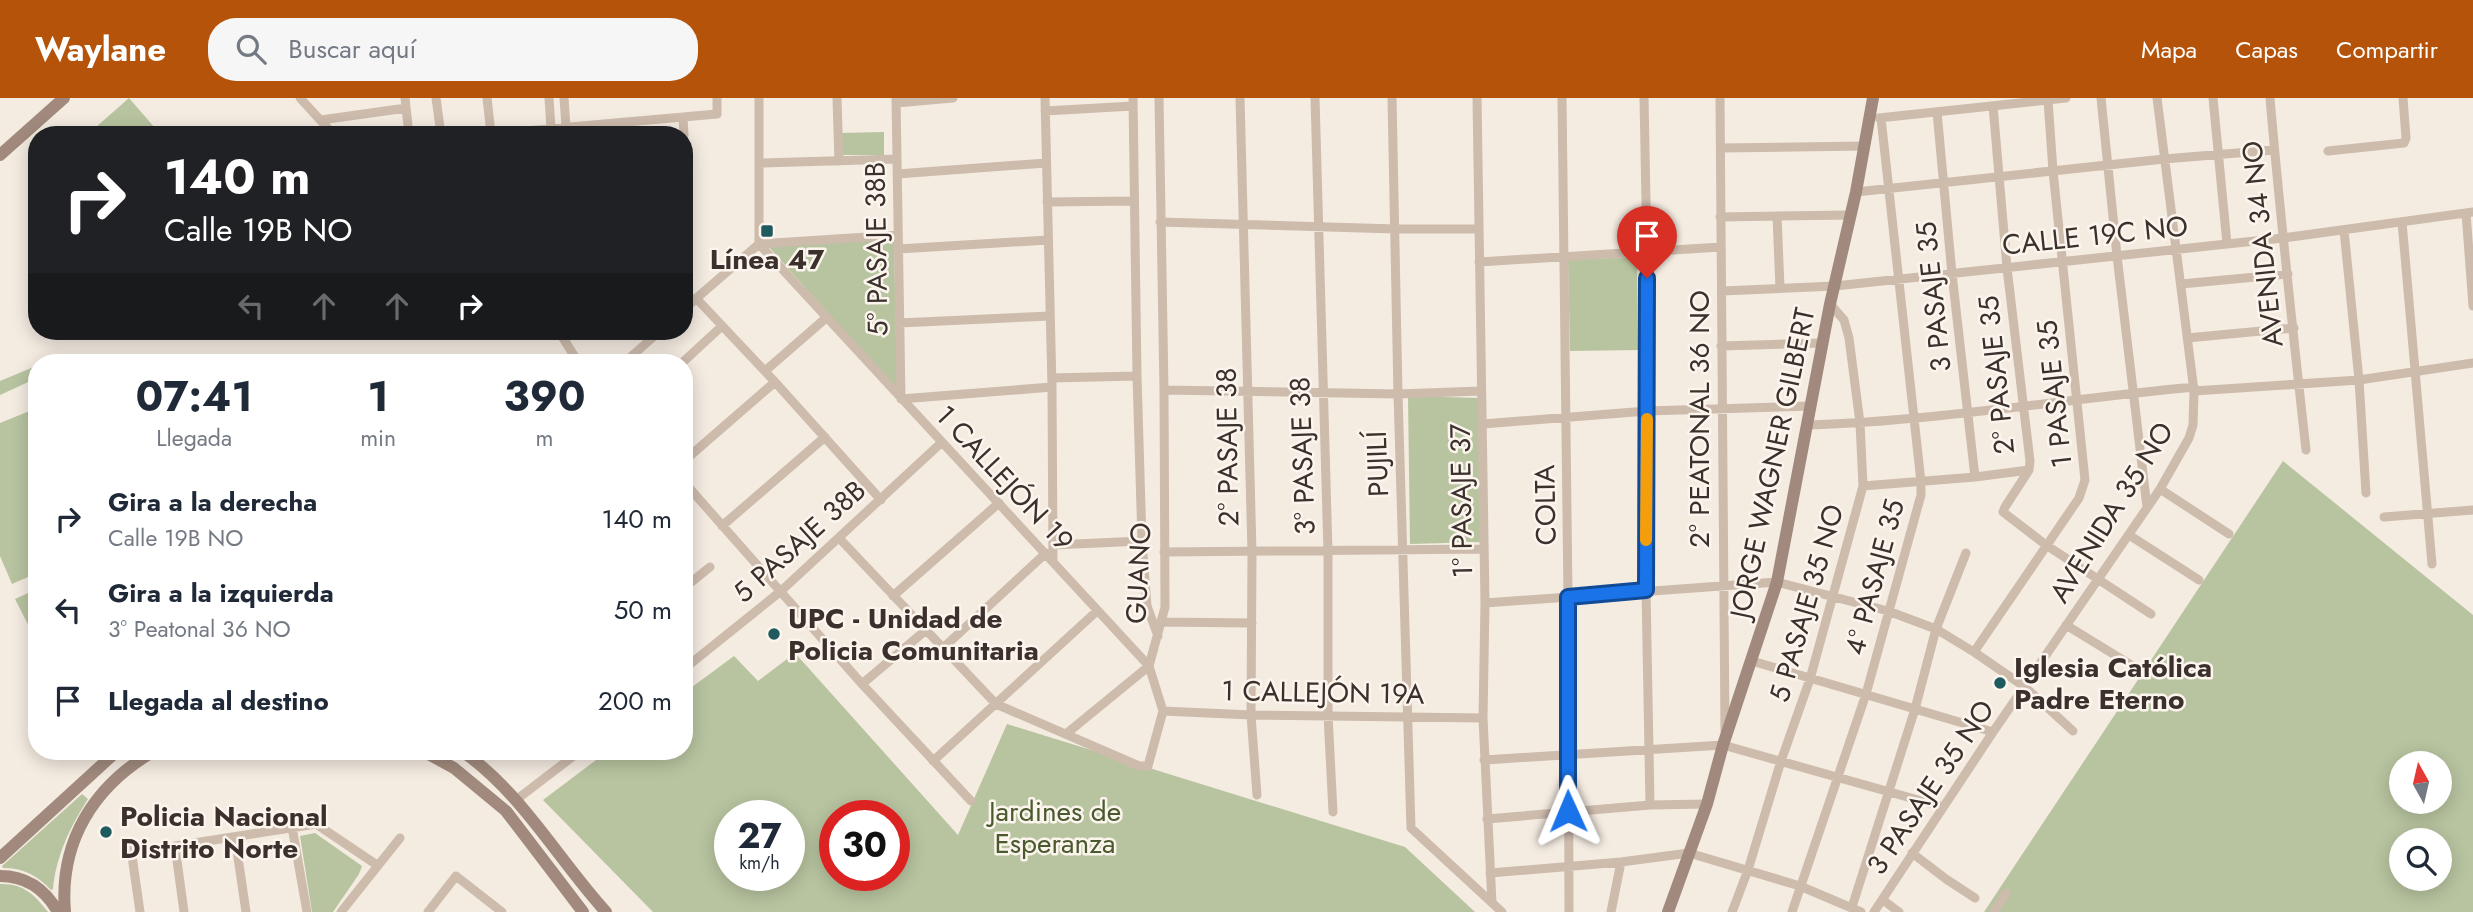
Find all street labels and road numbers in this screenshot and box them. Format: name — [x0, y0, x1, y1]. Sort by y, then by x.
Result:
street label: AVENIDA 34 NO — [2231, 139, 2294, 349]
street label: 5° PASAJE 38B — [854, 161, 899, 337]
street label: CALLE 19C NO — [2000, 205, 2190, 266]
street label: 3 PASAJE 35 — [1905, 220, 1962, 374]
street label: 2° PEATONAL 36 NO — [1679, 290, 1720, 548]
street label: 2° PASAJE 35 — [1968, 294, 2025, 456]
street label: JORGE WAGNER GILBERT — [1719, 304, 1825, 626]
street label: 1 PASAJE 35 — [2026, 318, 2083, 470]
street label: 2° PASAJE 38 — [1206, 367, 1249, 527]
street label: 3° PASAJE 38 — [1279, 376, 1326, 536]
street label: 1 CALLEJÓN 19 — [926, 396, 1083, 561]
street label: AVENIDA 35 NO — [2039, 414, 2184, 611]
street label: 1° PASAJE 37 — [1440, 423, 1483, 579]
street label: PUJILÍ — [1356, 429, 1399, 498]
street label: COLTA — [1524, 464, 1567, 546]
street label: 5 PASAJE 38B — [724, 470, 875, 612]
street label: 4° PASAJE 35 — [1834, 495, 1915, 660]
street label: 5 PASAJE 35 NO — [1759, 500, 1854, 707]
street label: GUANO — [1115, 521, 1162, 625]
street label: 1 CALLEJÓN 19A — [1221, 670, 1425, 715]
street label: 3 PASAJE 35 NO — [1857, 692, 2004, 883]

